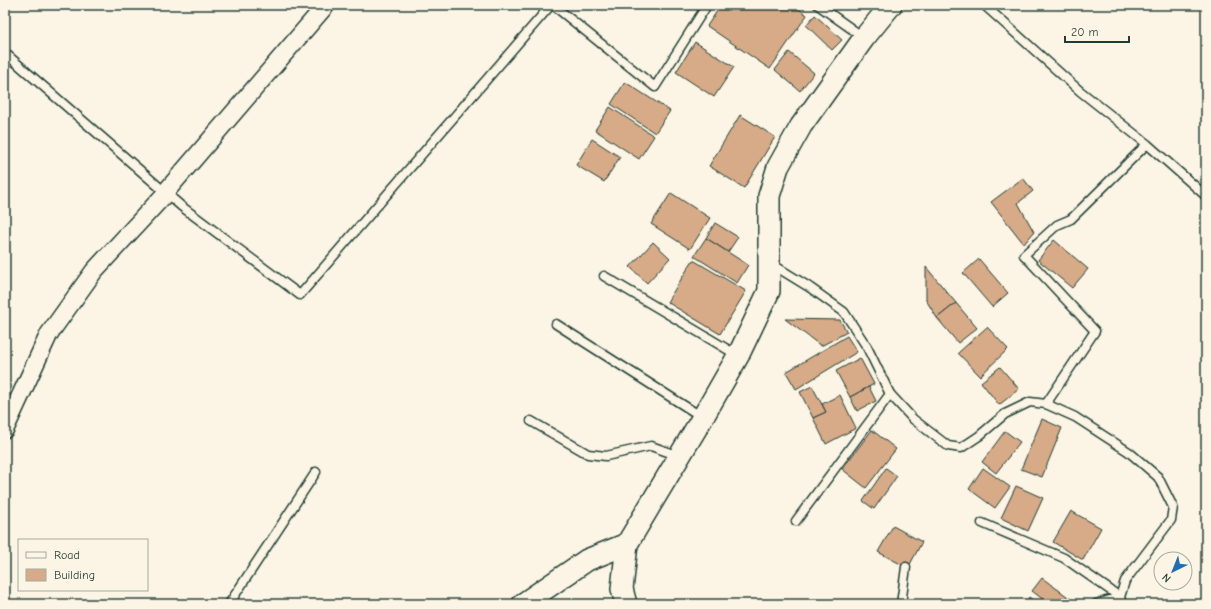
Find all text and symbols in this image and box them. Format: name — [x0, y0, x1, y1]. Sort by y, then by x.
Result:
scale bar — [1065, 18, 1129, 44]
text: 20 m — [1071, 25, 1099, 39]
legend — [18, 539, 148, 591]
text: Road — [54, 548, 80, 562]
north arrow — [1153, 551, 1193, 591]
text: Building — [54, 568, 95, 582]
text: N — [1159, 571, 1174, 585]

